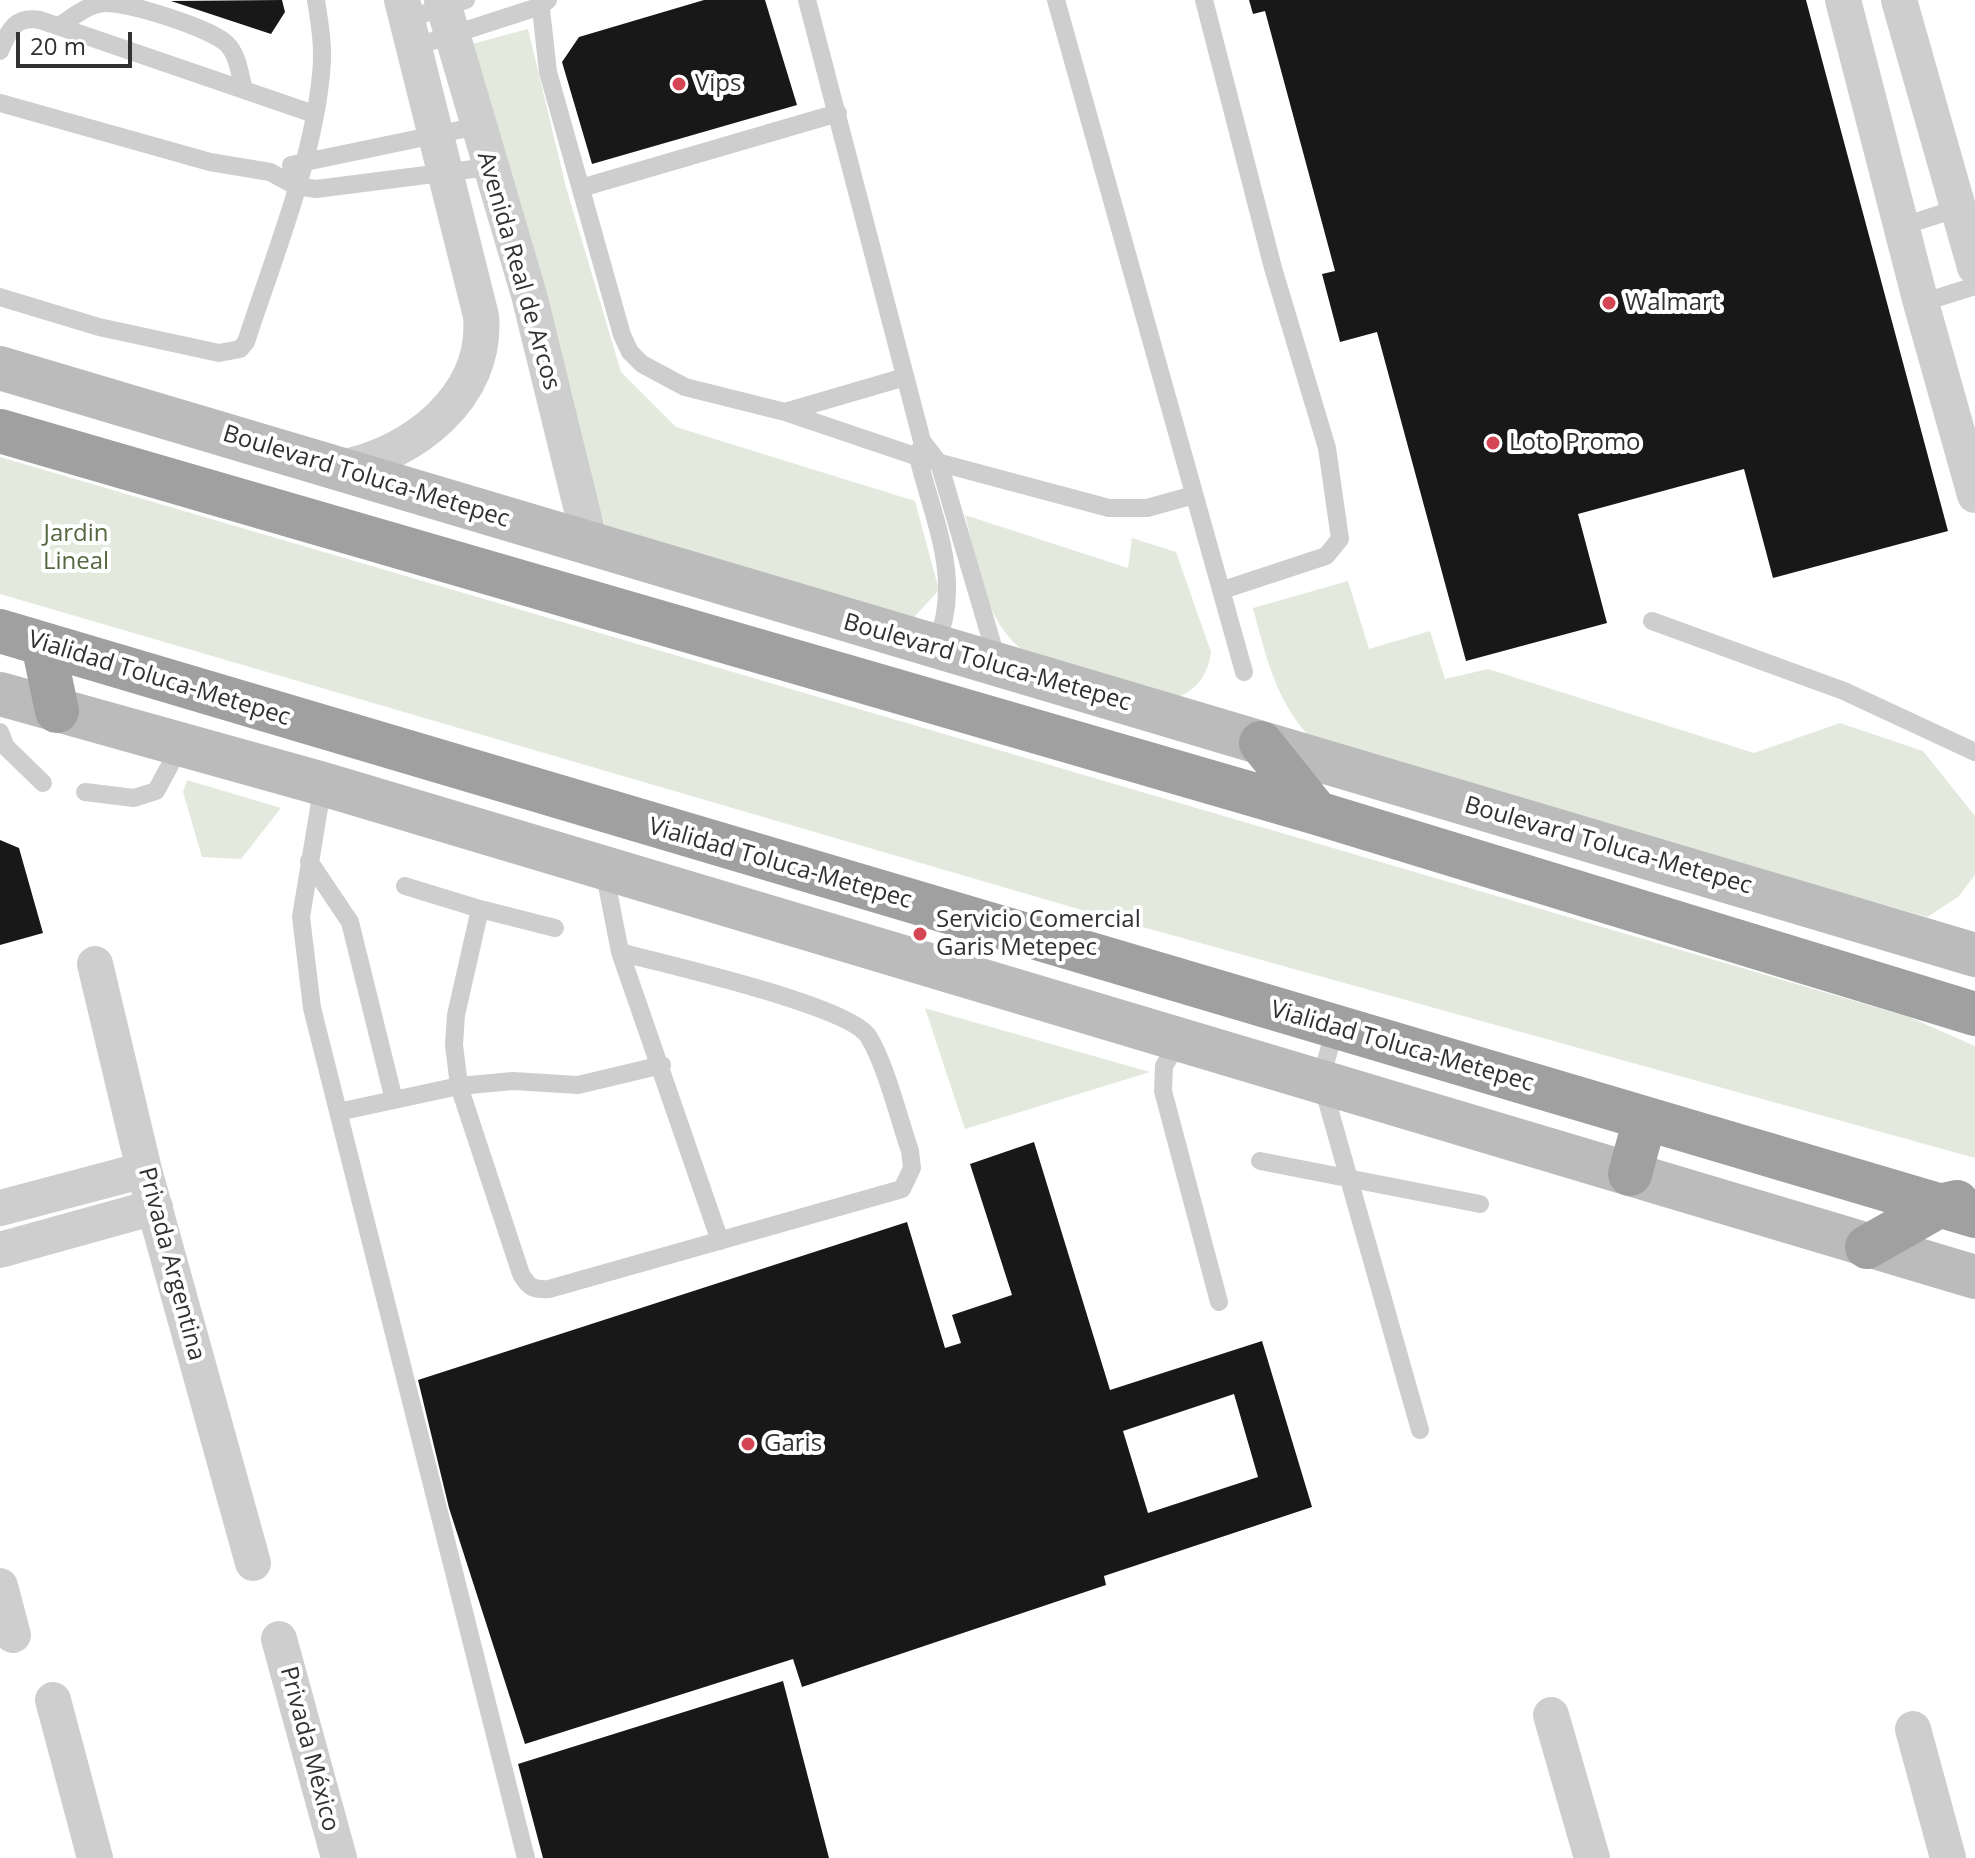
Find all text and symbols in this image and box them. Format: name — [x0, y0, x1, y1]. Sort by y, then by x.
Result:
scale bar — [20, 16, 136, 66]
text: 20 m — [30, 29, 86, 62]
place label: Vips — [695, 70, 741, 98]
marker: Vips — [670, 75, 688, 93]
street label: Avenida Real de Arcos — [470, 149, 566, 393]
place label: Walmart — [1625, 289, 1720, 317]
marker: Walmart — [1600, 294, 1618, 312]
street label: Boulevard Toluca-Metepec — [219, 420, 513, 534]
place label: Loto Promo — [1509, 429, 1641, 457]
marker: Loto Promo — [1484, 434, 1502, 452]
park label: Jardin Lineal — [43, 520, 109, 576]
street label: Boulevard Toluca-Metepec — [840, 608, 1134, 718]
street label: Vialidad Toluca-Metepec — [24, 625, 294, 733]
street label: Boulevard Toluca-Metepec — [1461, 791, 1755, 901]
street label: Vialidad Toluca-Metepec — [645, 813, 915, 915]
place label: Servicio Comercial Garis Metepec — [936, 906, 1141, 962]
marker: Servicio Comercial Garis Metepec — [911, 925, 929, 943]
street label: Vialidad Toluca-Metepec — [1267, 996, 1537, 1098]
street label: Privada Argentina — [131, 1164, 211, 1364]
place label: Garis — [764, 1430, 822, 1458]
marker: Garis — [739, 1435, 757, 1453]
street label: Privada México — [273, 1663, 345, 1835]

